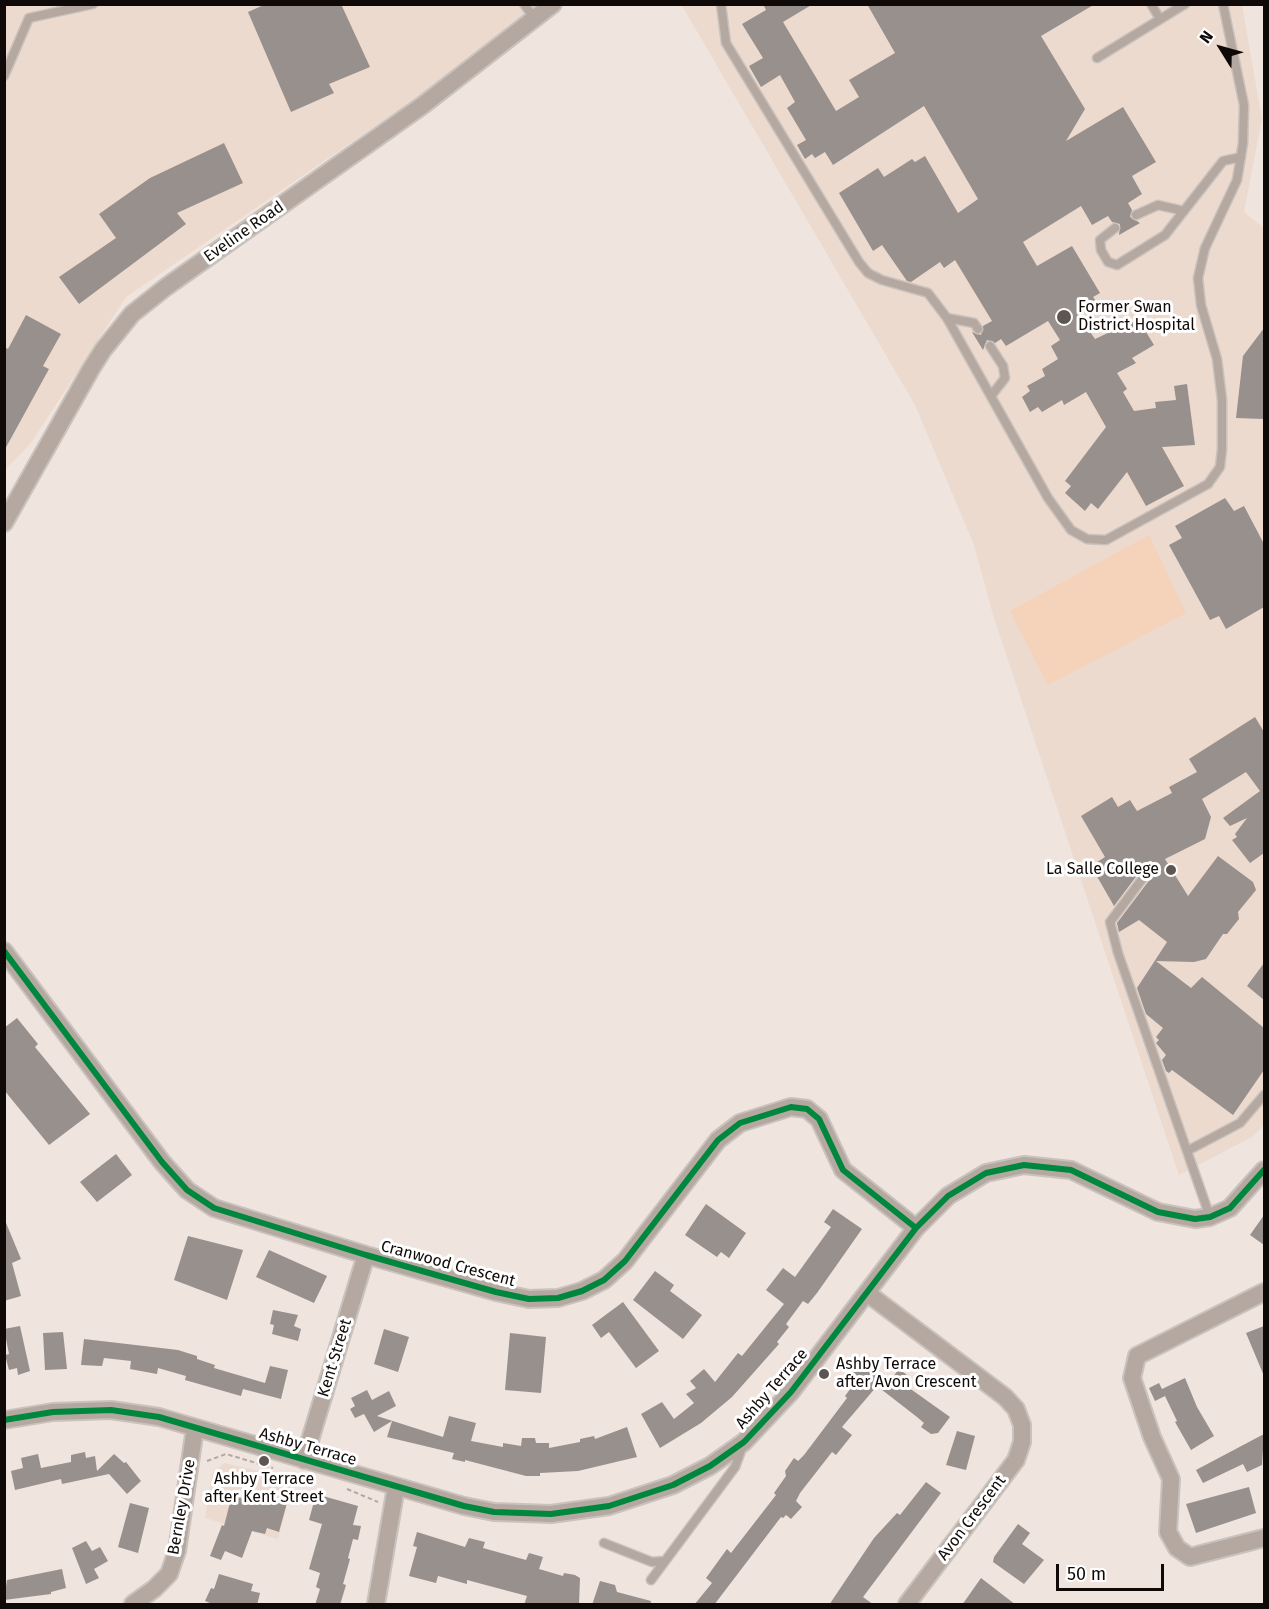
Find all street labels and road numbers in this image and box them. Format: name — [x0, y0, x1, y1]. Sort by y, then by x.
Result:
street label: Eveline Road — [200, 197, 288, 267]
street label: Cranwood Crescent — [379, 1237, 517, 1291]
street label: Kent Street — [314, 1317, 356, 1399]
street label: Ashby Terrace — [732, 1345, 812, 1433]
street label: Ashby Terrace — [257, 1424, 359, 1470]
street label: Bernley Drive — [164, 1458, 200, 1556]
street label: Avon Crescent — [934, 1472, 1010, 1564]

